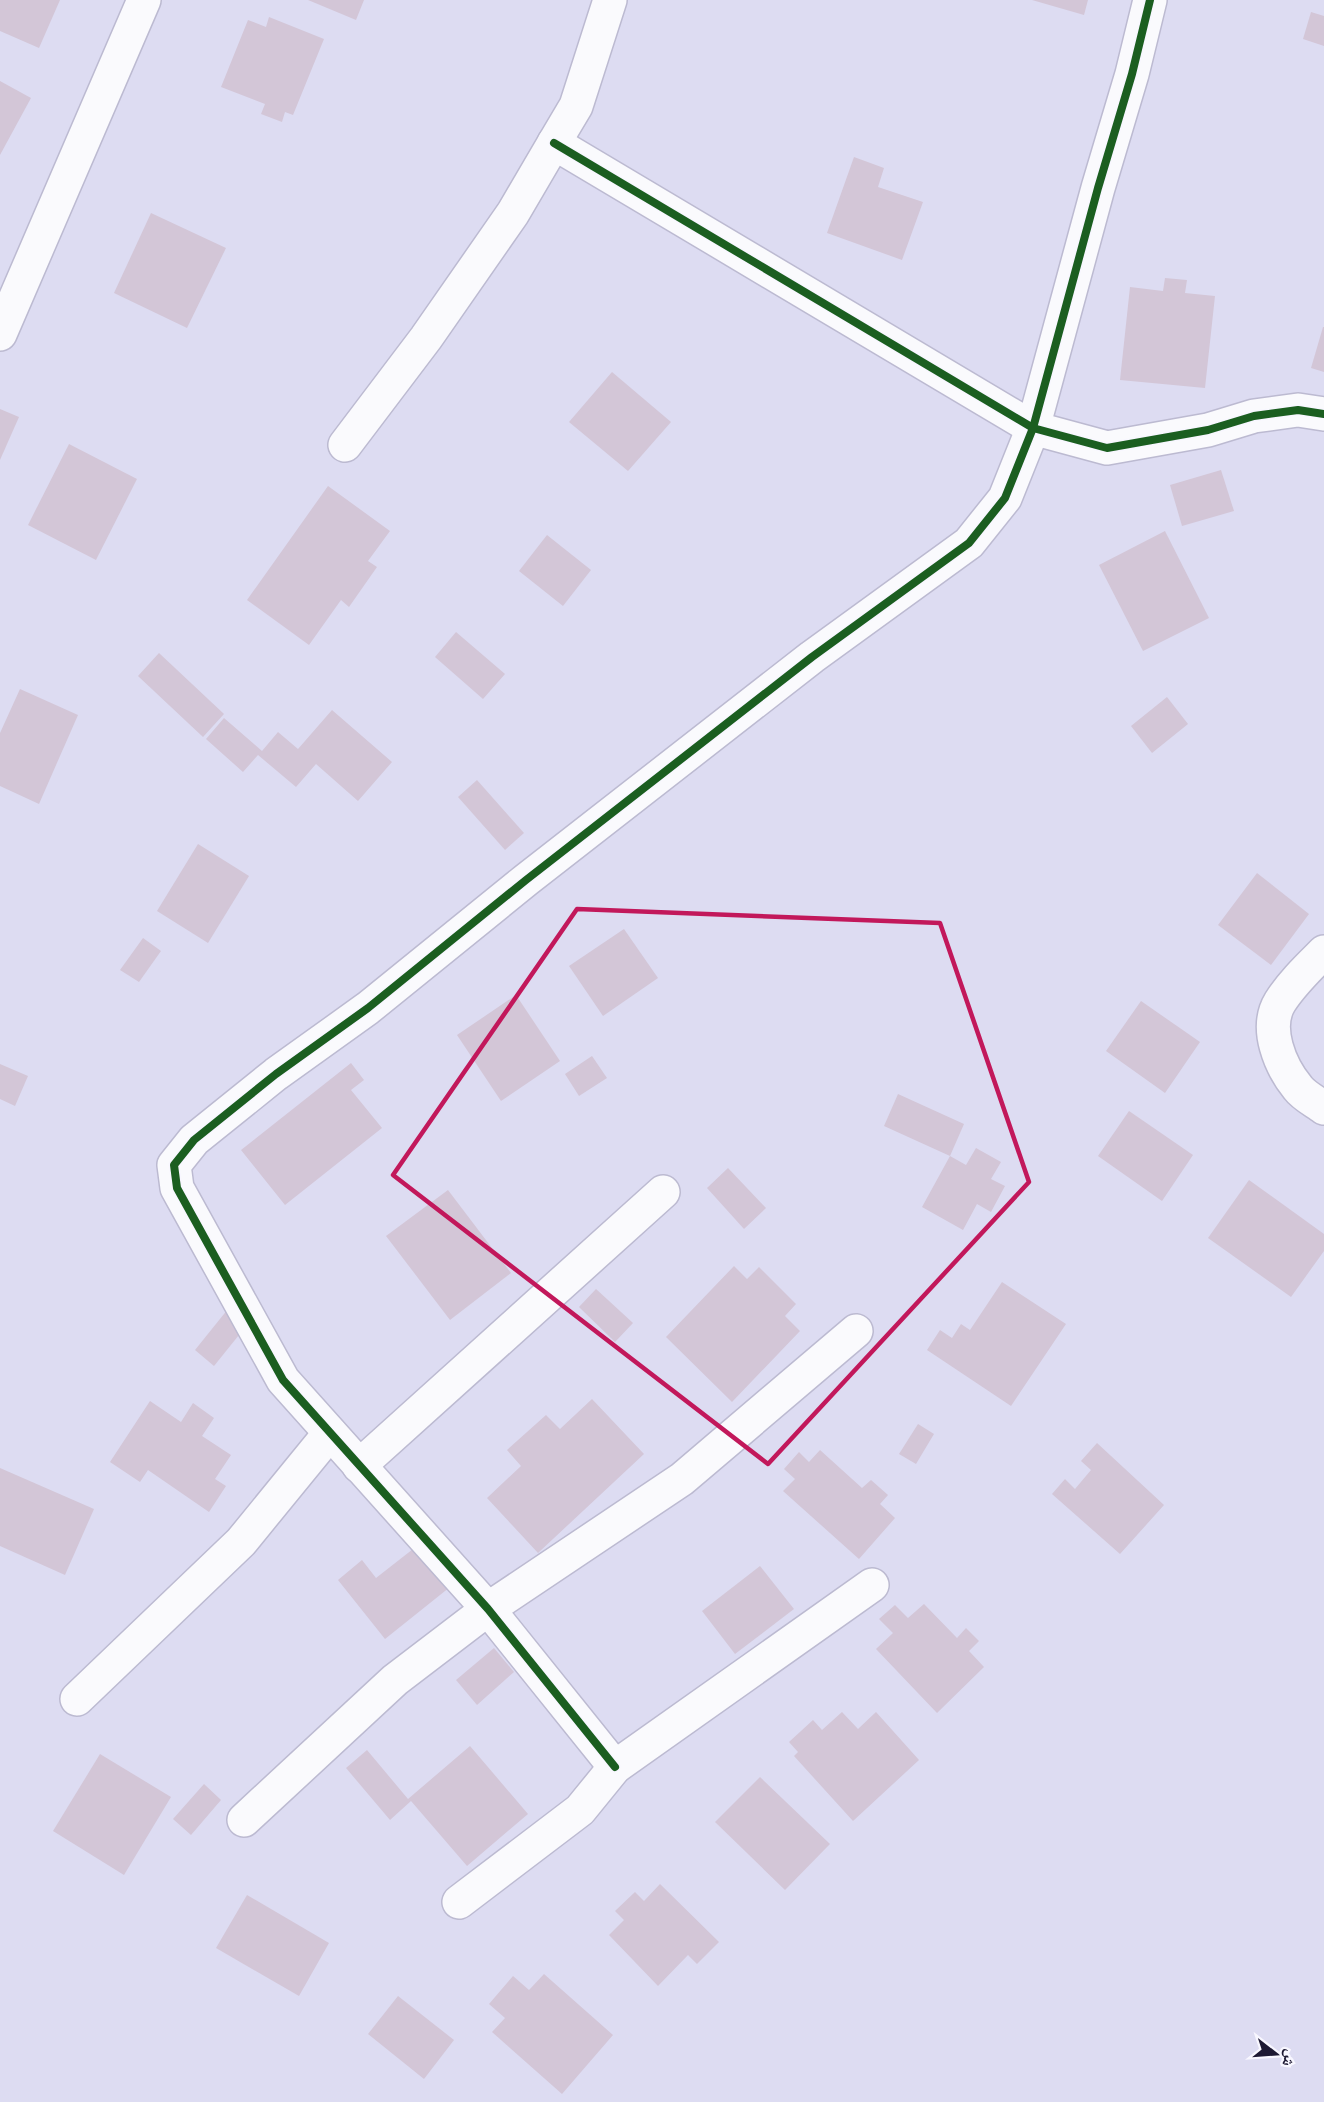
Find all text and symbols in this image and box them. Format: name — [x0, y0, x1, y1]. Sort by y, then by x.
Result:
north arrow — [1246, 2024, 1306, 2084]
text: ش — [1276, 2047, 1303, 2070]

